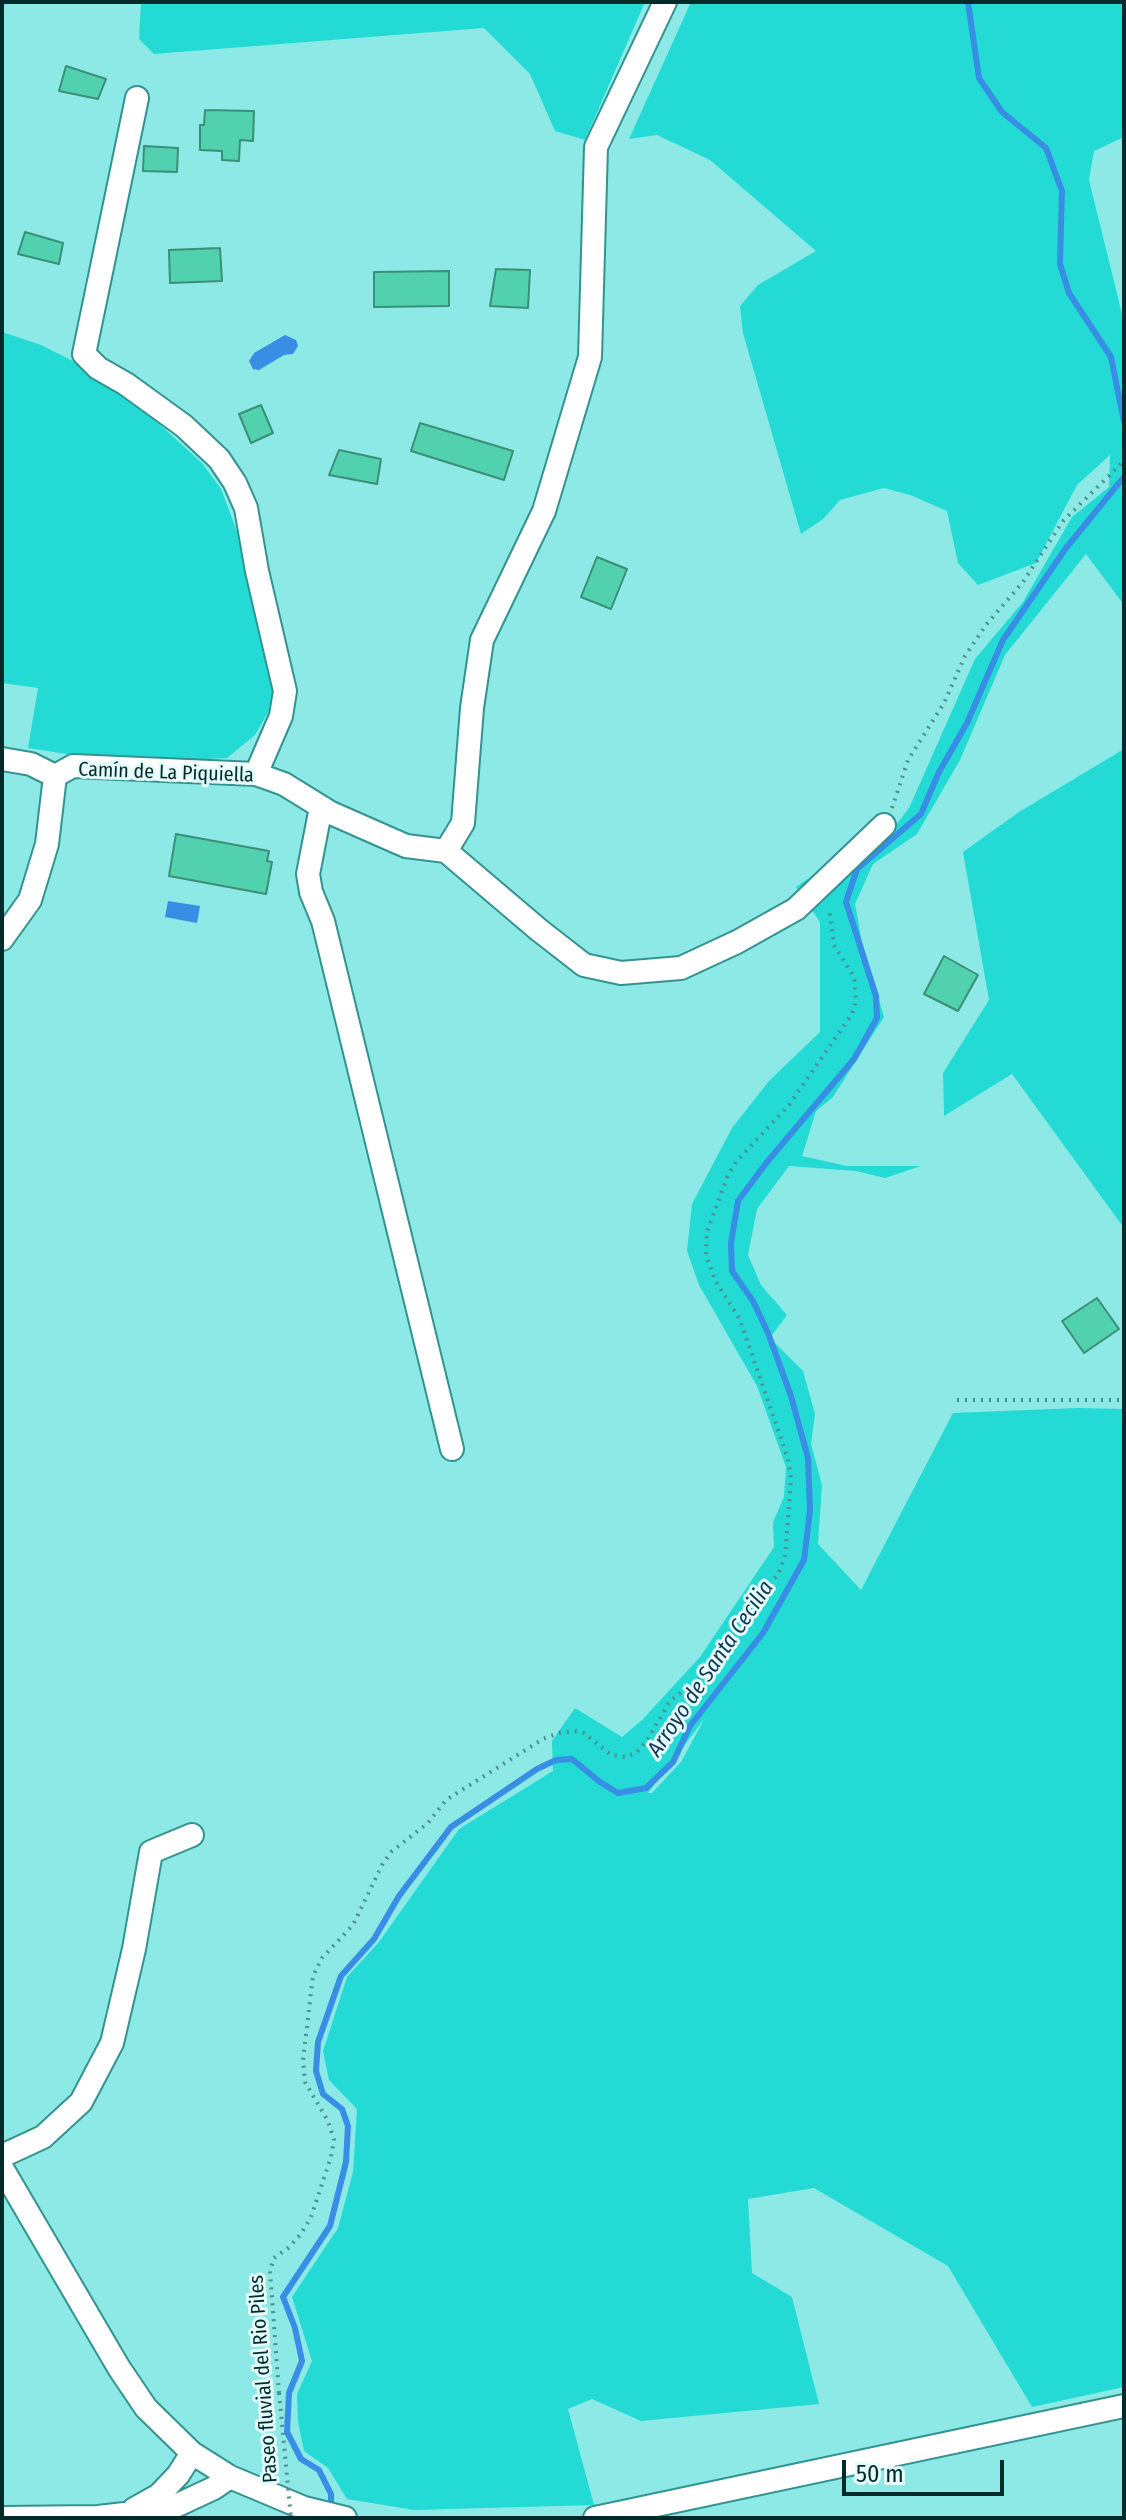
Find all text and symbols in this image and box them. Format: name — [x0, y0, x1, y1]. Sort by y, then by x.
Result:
street label: Camín de La Piquiella — [78, 758, 254, 788]
water label: Arroyo de Santa Cecilia — [642, 1576, 780, 1762]
street label: Paseo fluvial del Rio Piles — [245, 2274, 283, 2484]
scale bar — [846, 2444, 1008, 2494]
text: 50 m — [856, 2460, 904, 2488]

